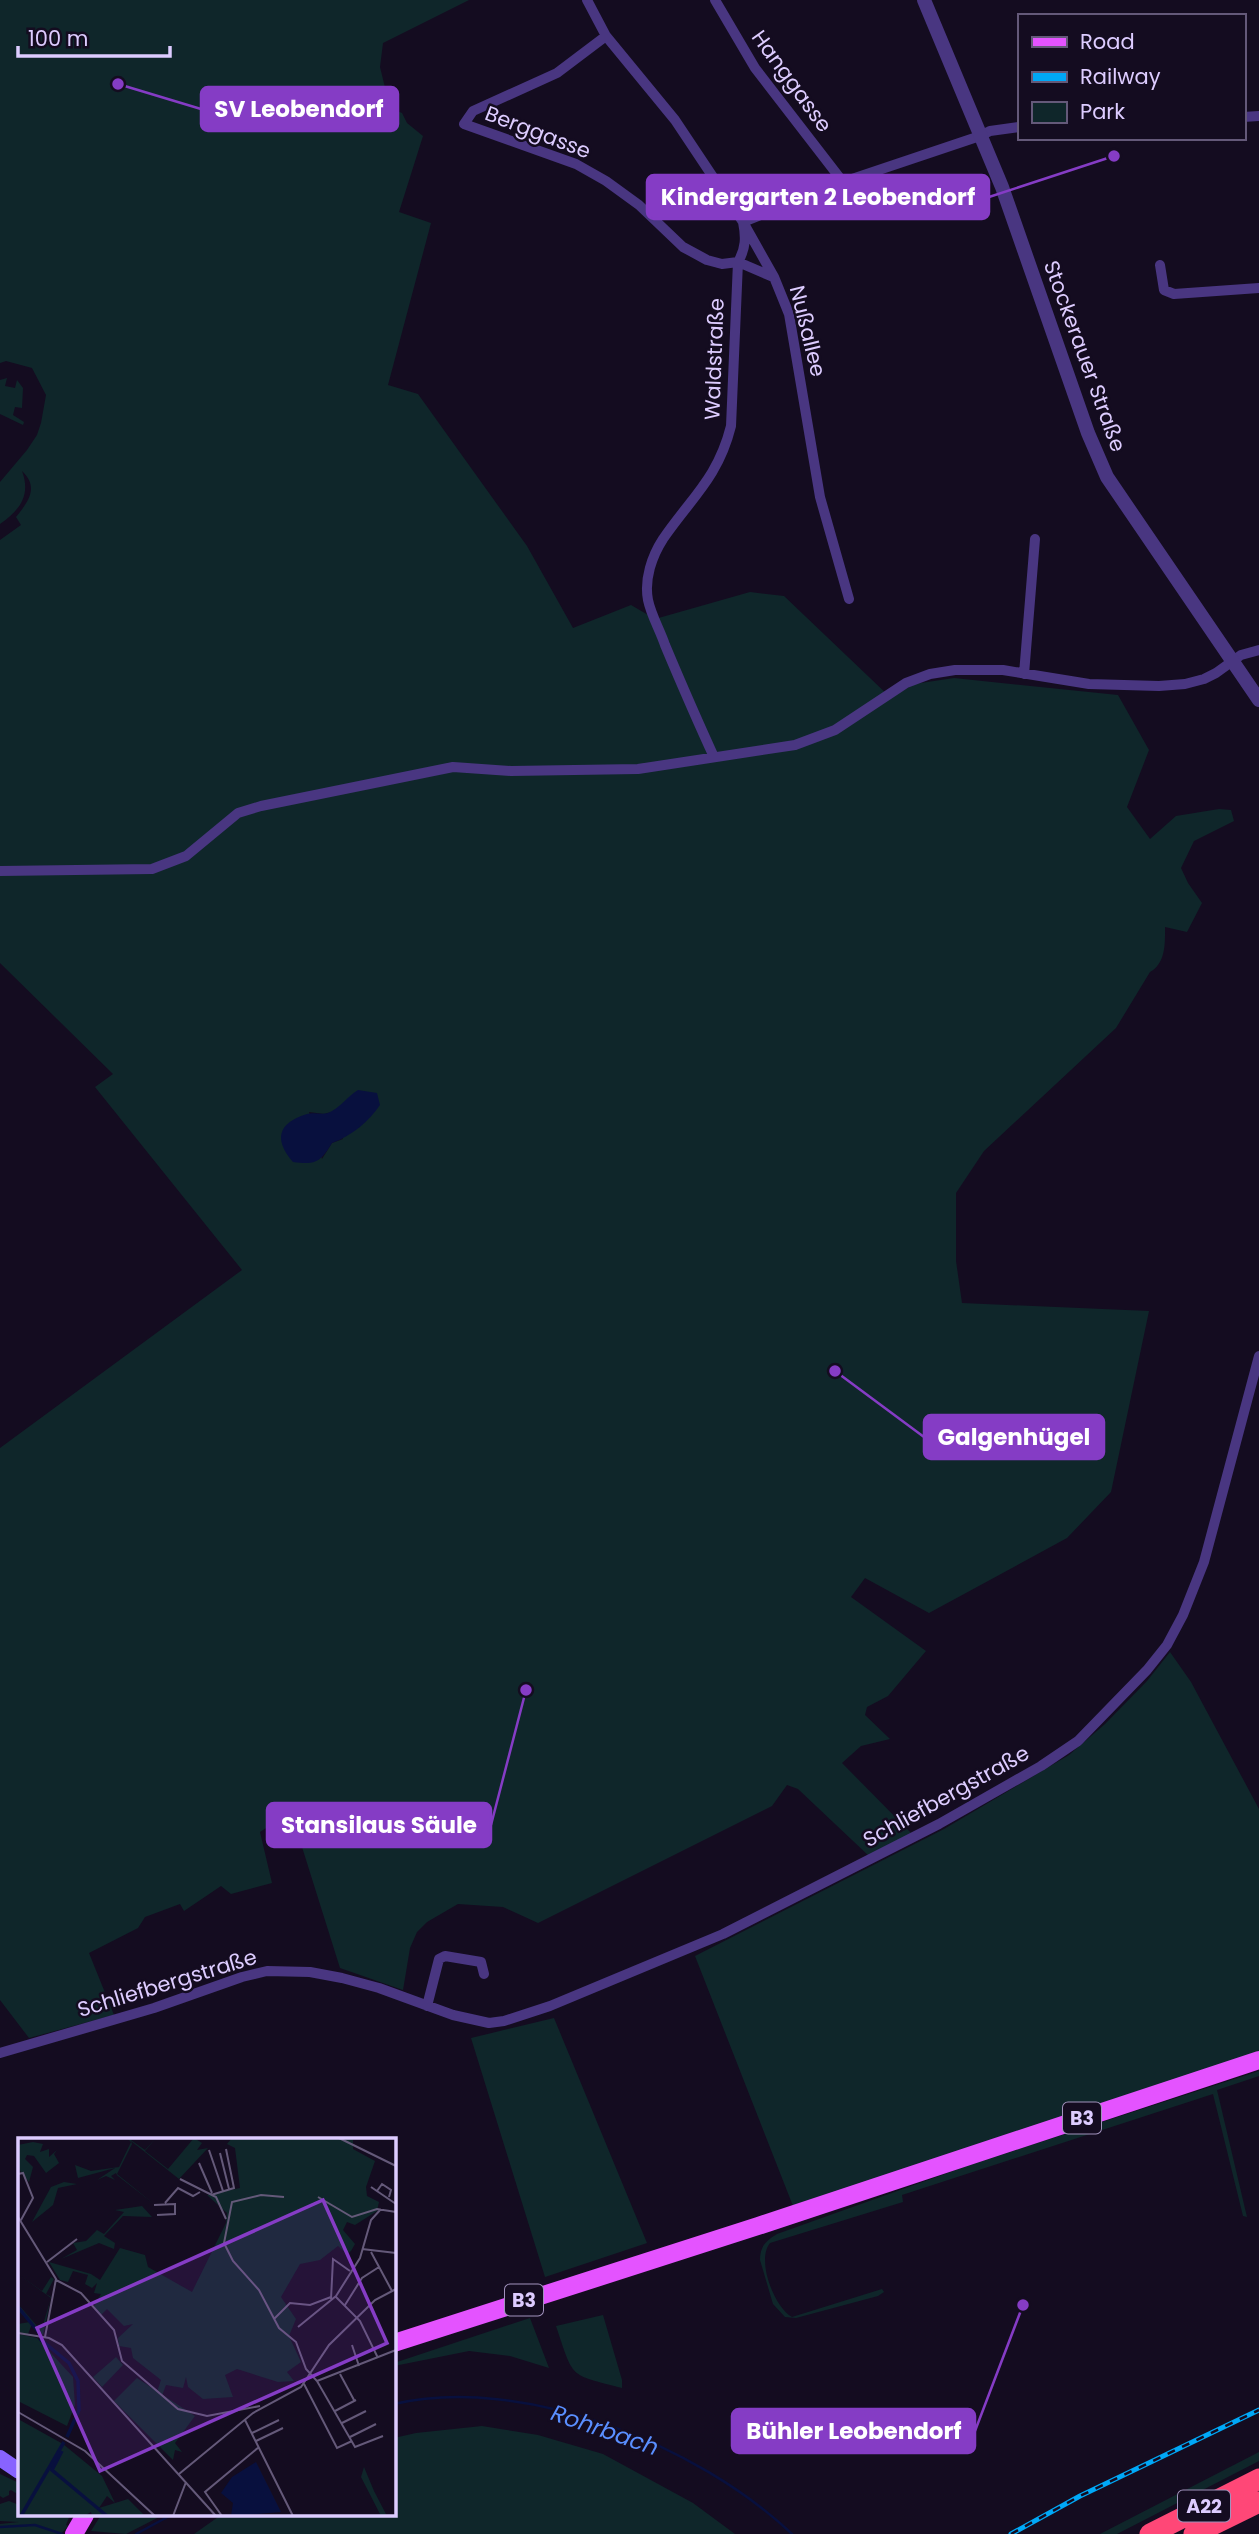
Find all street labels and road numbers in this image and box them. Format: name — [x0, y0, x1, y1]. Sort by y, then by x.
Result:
street label: Hanggasse — [745, 24, 839, 138]
street label: Berggasse — [481, 99, 595, 165]
street label: Stockerauer Straße — [1037, 256, 1133, 456]
street label: Nußallee — [783, 282, 833, 380]
street label: Waldstraße — [697, 298, 731, 420]
street label: Schliefbergstraße — [858, 1738, 1034, 1854]
street label: Schliefbergstraße — [74, 1942, 260, 2024]
road number: B3 — [1063, 2102, 1101, 2134]
road number: B3 — [505, 2284, 543, 2316]
road number: A22 — [1178, 2490, 1230, 2522]

